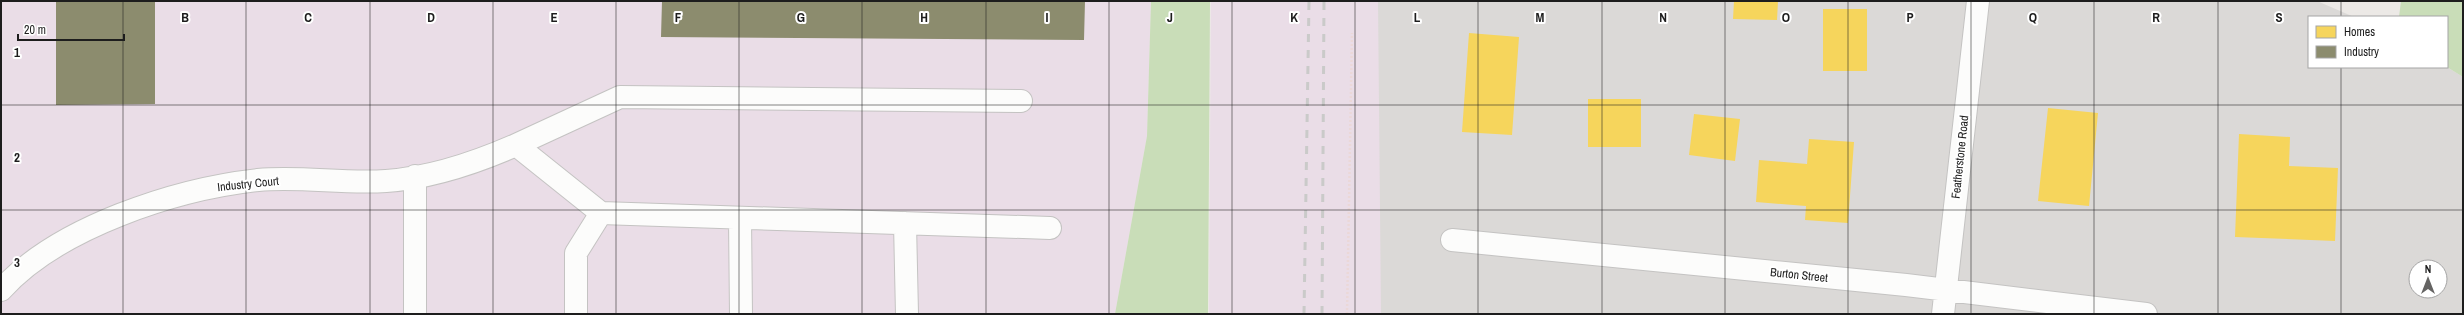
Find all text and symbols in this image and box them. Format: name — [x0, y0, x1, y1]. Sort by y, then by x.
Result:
text: B — [181, 9, 189, 26]
text: C — [304, 9, 312, 26]
text: D — [427, 9, 435, 26]
text: E — [550, 9, 558, 26]
text: F — [675, 9, 682, 26]
text: G — [797, 9, 805, 26]
text: H — [920, 9, 928, 26]
text: I — [1046, 9, 1049, 26]
text: J — [1167, 9, 1173, 26]
text: K — [1290, 9, 1298, 26]
text: L — [1414, 9, 1421, 26]
text: M — [1536, 9, 1545, 26]
text: N — [1659, 9, 1667, 26]
text: O — [1782, 9, 1790, 26]
text: P — [1906, 9, 1914, 26]
text: Q — [2029, 9, 2037, 26]
text: R — [2152, 9, 2160, 26]
text: S — [2275, 9, 2283, 26]
scale bar — [18, 16, 124, 42]
legend — [2308, 16, 2448, 68]
text: 20 m — [24, 22, 46, 38]
text: Homes — [2344, 24, 2375, 40]
text: 1 — [14, 44, 20, 61]
text: Industry — [2344, 44, 2379, 60]
street label: Featherstone Road — [1948, 115, 1972, 199]
text: 2 — [14, 149, 20, 166]
street label: Industry Court — [216, 173, 280, 195]
text: 3 — [14, 254, 20, 271]
north arrow — [2408, 259, 2448, 299]
text: N — [2425, 262, 2431, 276]
street label: Burton Street — [1769, 264, 1829, 286]

